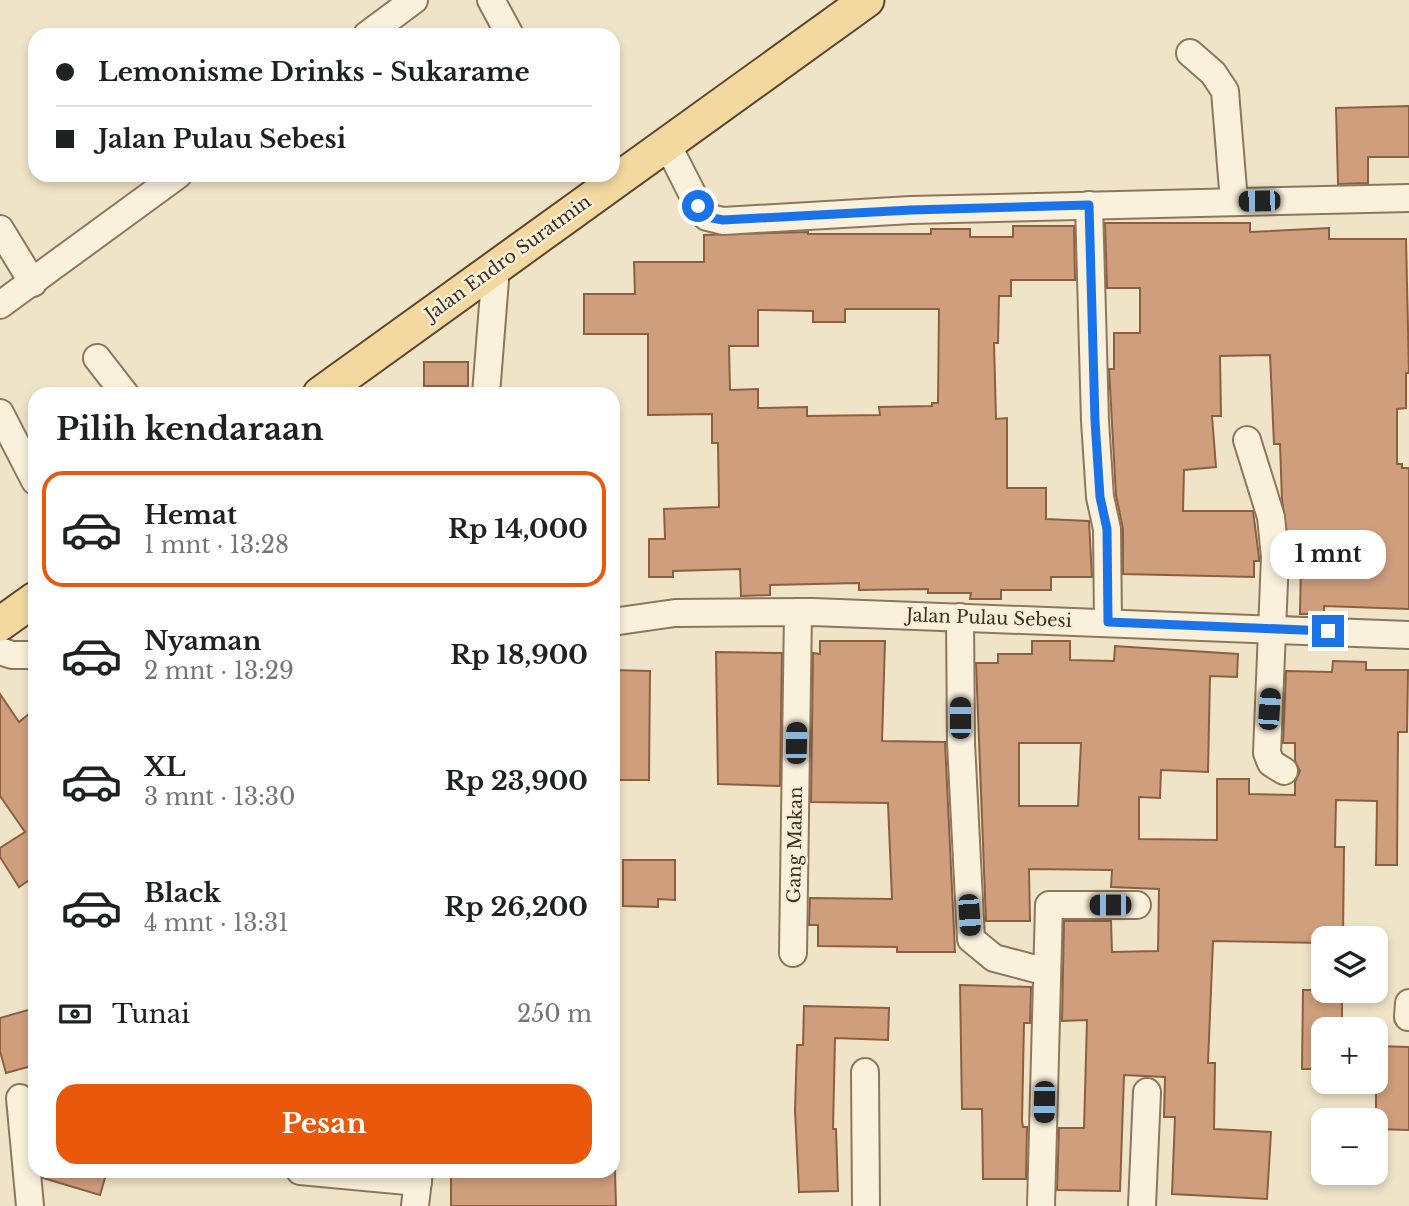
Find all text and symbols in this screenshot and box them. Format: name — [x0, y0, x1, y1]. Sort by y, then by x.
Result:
text: Lemonisme Drinks - Sukarame — [98, 56, 530, 88]
text: Jalan Pulau Sebesi — [98, 123, 346, 155]
street label: Jalan Endro Suratmin — [419, 190, 595, 327]
route start — [682, 190, 714, 222]
car — [1238, 190, 1281, 212]
text: Pilih kendaraan — [56, 409, 324, 449]
icon: car — [60, 498, 123, 561]
text: Hemat — [144, 499, 237, 531]
text: Rp 14,000 — [448, 513, 588, 545]
callout: 1 mnt — [1270, 530, 1386, 578]
text: 1 mnt · 13:28 — [144, 531, 289, 559]
text: 1 mnt — [1294, 540, 1362, 568]
street label: Jalan Pulau Sebesi — [904, 604, 1072, 632]
route end — [1312, 615, 1344, 647]
icon: car — [60, 624, 123, 687]
text: Nyaman — [144, 625, 261, 657]
text: Rp 18,900 — [450, 639, 588, 671]
text: 2 mnt · 13:29 — [144, 657, 294, 685]
car — [1258, 687, 1281, 731]
car — [950, 697, 971, 739]
car — [786, 722, 807, 764]
icon: car — [60, 750, 123, 813]
text: XL — [144, 751, 186, 783]
text: Rp 23,900 — [445, 765, 588, 797]
text: 3 mnt · 13:30 — [144, 783, 295, 811]
street label: Gang Makan — [783, 786, 807, 904]
icon: car — [60, 876, 123, 939]
text: Black — [144, 877, 221, 909]
text: Rp 26,200 — [444, 891, 588, 923]
car — [958, 893, 981, 937]
car — [1090, 895, 1132, 916]
text: 4 mnt · 13:31 — [144, 909, 288, 937]
map controls — [1311, 926, 1388, 1185]
button: layers — [1311, 926, 1388, 1003]
icon: cash — [56, 995, 94, 1033]
text: Tunai — [112, 998, 190, 1030]
text: 250 m — [517, 1000, 592, 1028]
button: + — [1311, 1017, 1388, 1094]
car — [1034, 1081, 1055, 1123]
button: Pesan — [56, 1084, 592, 1164]
button: − — [1311, 1108, 1388, 1185]

